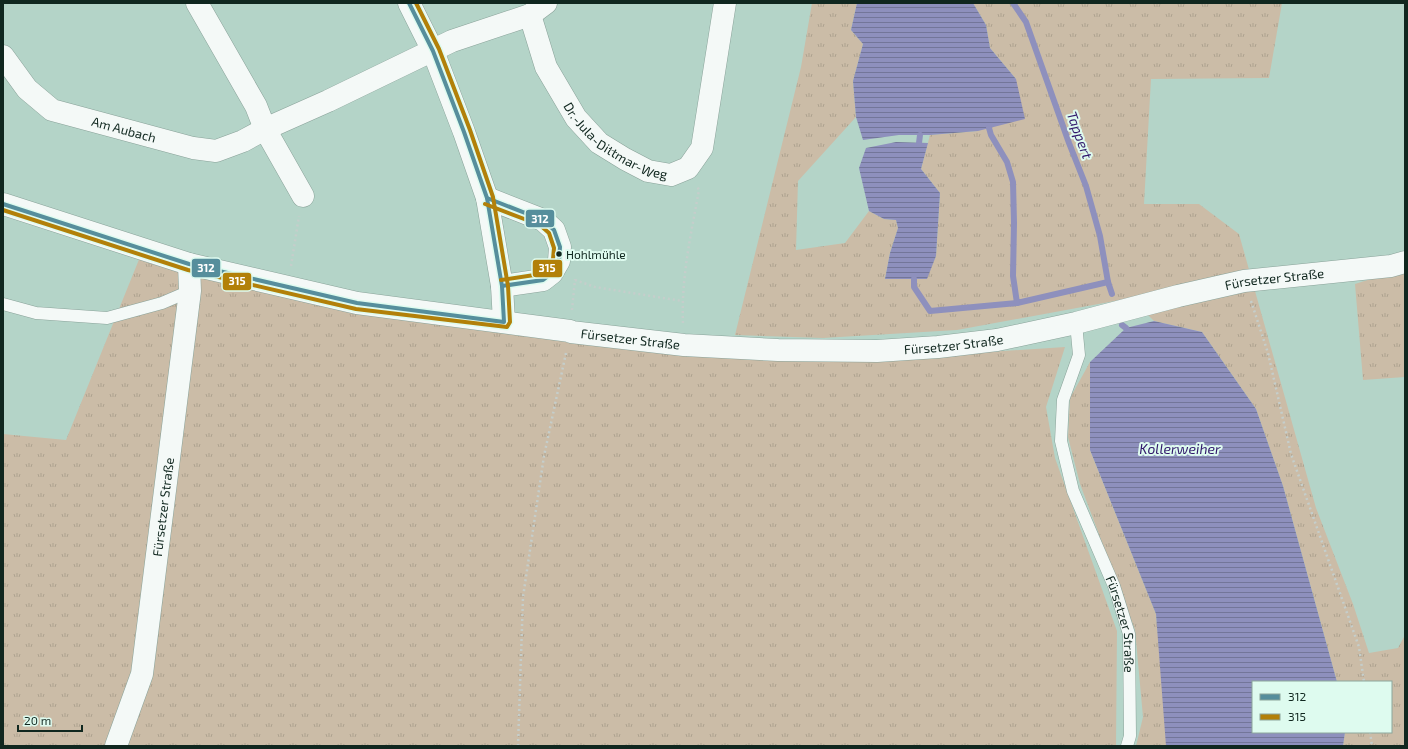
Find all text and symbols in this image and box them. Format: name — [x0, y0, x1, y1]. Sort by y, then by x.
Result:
street label: Dr.-Jula-Dittmar-Weg — [560, 99, 669, 182]
water label: Tappert — [1064, 109, 1097, 162]
street label: Am Aubach — [90, 113, 158, 146]
line badge: 312 — [525, 209, 555, 228]
text: 312 — [531, 212, 549, 225]
place label: Hohlmühle — [566, 247, 626, 261]
marker: Hohlmühle — [554, 249, 564, 259]
line badge: 312 — [191, 258, 221, 278]
line badge: 315 — [532, 259, 563, 278]
text: 312 — [197, 261, 215, 274]
text: 315 — [538, 261, 556, 274]
street label: Fürsetzer Straße — [1223, 265, 1325, 293]
line badge: 315 — [222, 272, 252, 291]
text: 315 — [228, 274, 246, 287]
street label: Fürsetzer Straße — [580, 325, 681, 352]
street label: Fürsetzer Straße — [904, 331, 1005, 357]
water label: Kollerweiher — [1139, 440, 1221, 457]
street label: Fürsetzer Straße — [149, 456, 177, 557]
street label: Fürsetzer Straße — [1102, 573, 1137, 673]
legend — [1252, 681, 1392, 733]
text: 312 — [1288, 689, 1306, 703]
scale bar — [18, 707, 82, 733]
text: 315 — [1288, 709, 1306, 723]
text: 20 m — [24, 713, 51, 727]

